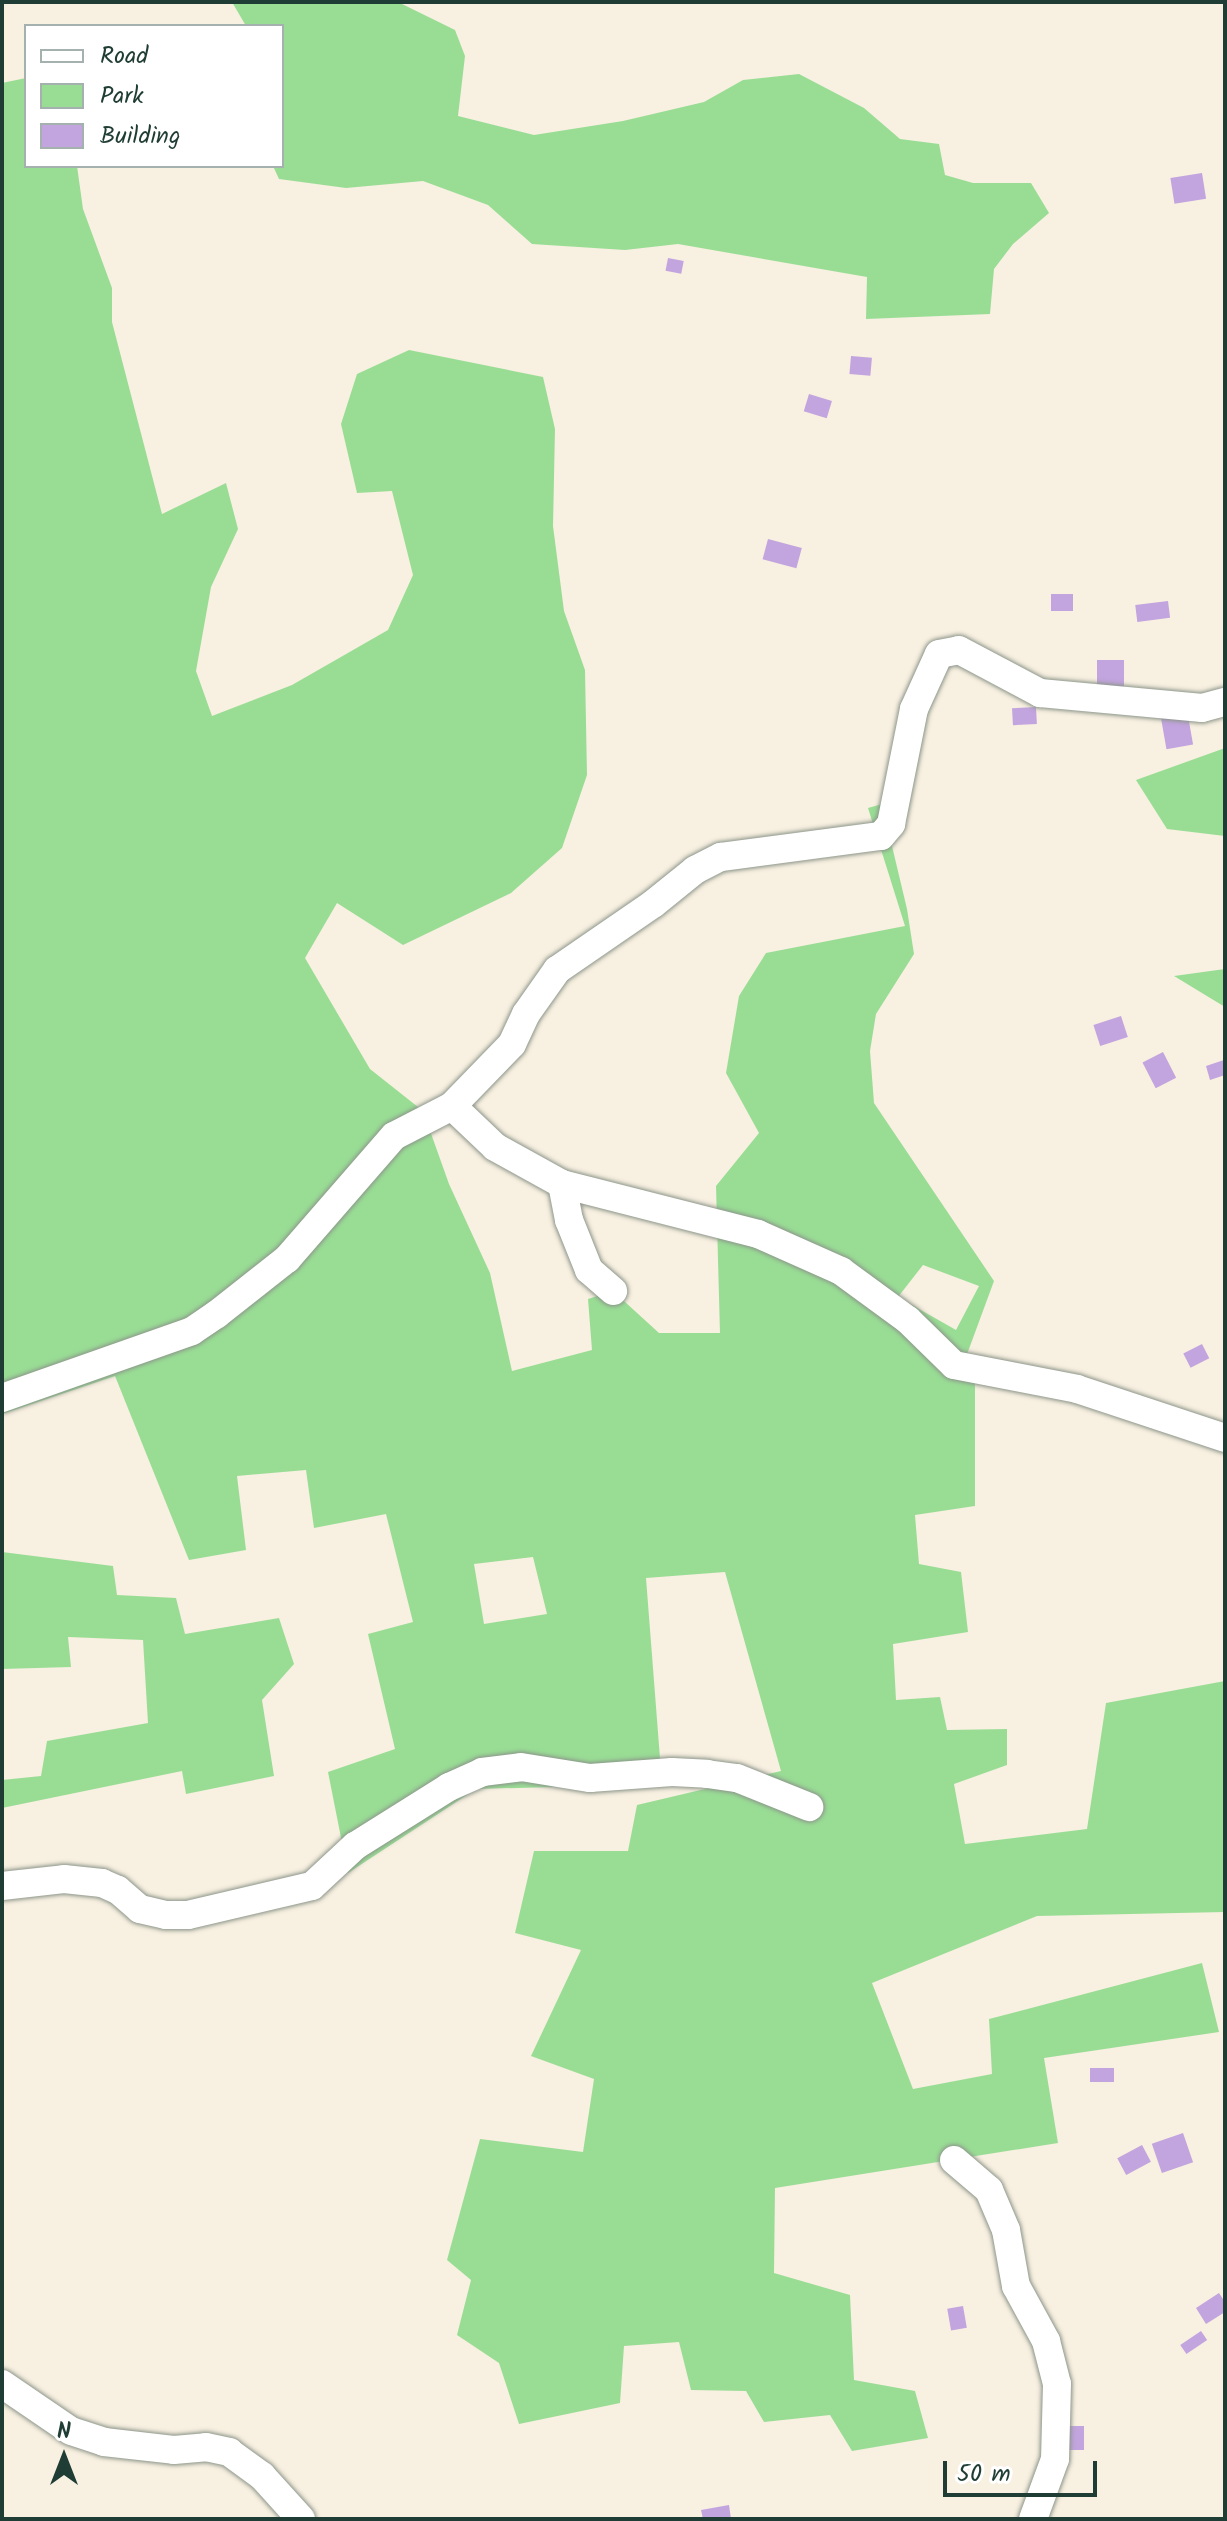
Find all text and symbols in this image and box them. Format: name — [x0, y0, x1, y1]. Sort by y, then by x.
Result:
legend — [24, 24, 284, 168]
text: Road — [100, 37, 148, 76]
text: Park — [100, 77, 144, 116]
text: Building — [100, 117, 180, 156]
text: N — [57, 2415, 71, 2450]
north arrow — [24, 2417, 104, 2497]
scale bar — [947, 2445, 1101, 2495]
text: 50 m — [957, 2455, 1011, 2494]

